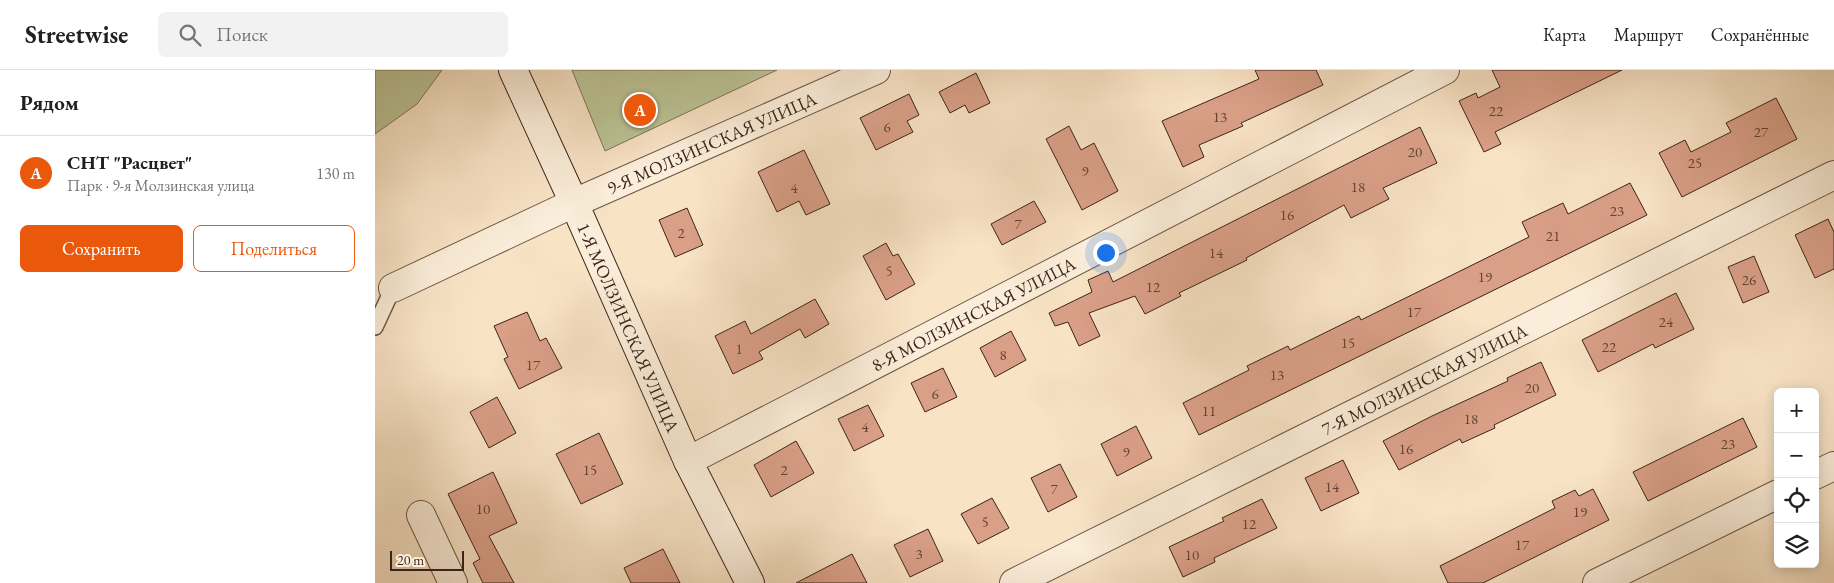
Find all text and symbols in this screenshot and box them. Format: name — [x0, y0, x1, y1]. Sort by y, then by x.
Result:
search box — [158, 12, 508, 57]
text: Streetwise — [25, 19, 128, 50]
icon: search — [176, 21, 204, 49]
text: Поиск — [216, 22, 268, 47]
text: Карта — [1543, 23, 1586, 46]
text: Маршрут — [1614, 23, 1683, 46]
text: Сохранённые — [1711, 23, 1809, 46]
street label: 9-Я МОЛЗИНСКАЯ УЛИЦА — [603, 86, 820, 199]
text: Рядом — [20, 89, 79, 116]
pin: A — [624, 91, 656, 129]
house number: 22 — [1489, 101, 1504, 120]
house number: 13 — [1213, 107, 1227, 126]
house number: 6 — [883, 117, 891, 136]
house number: 27 — [1754, 122, 1769, 141]
house number: 20 — [1408, 142, 1422, 161]
text: СНТ "Расцвет" — [67, 150, 192, 175]
house number: 25 — [1688, 153, 1702, 172]
house number: 9 — [1081, 161, 1089, 180]
text: A — [30, 163, 42, 184]
text: 130 m — [316, 163, 355, 184]
text: Парк · 9-я Молзинская улица — [67, 175, 255, 196]
house number: 18 — [1351, 177, 1365, 196]
house number: 4 — [790, 178, 798, 197]
house number: 23 — [1610, 201, 1624, 220]
house number: 16 — [1280, 205, 1294, 224]
house number: 7 — [1014, 214, 1022, 233]
street label: 1-Я МОЛЗИНСКАЯ УЛИЦА — [573, 219, 685, 436]
house number: 2 — [677, 223, 685, 242]
button: Сохранить — [20, 225, 183, 272]
button: Поделиться — [193, 225, 355, 272]
house number: 21 — [1546, 226, 1560, 245]
your location — [1093, 240, 1119, 266]
house number: 14 — [1209, 243, 1224, 262]
street label: 8-Я МОЛЗИНСКАЯ УЛИЦА — [867, 253, 1079, 375]
house number: 5 — [885, 261, 893, 280]
house number: 19 — [1478, 267, 1492, 286]
house number: 26 — [1742, 270, 1756, 289]
house number: 12 — [1146, 277, 1161, 296]
house number: 17 — [1407, 302, 1422, 321]
house number: 24 — [1659, 312, 1674, 331]
street label: 7-Я МОЛЗИНСКАЯ УЛИЦА — [1317, 318, 1531, 440]
house number: 15 — [1341, 333, 1355, 352]
house number: 22 — [1602, 337, 1617, 356]
house number: 1 — [735, 339, 743, 358]
house number: 8 — [999, 345, 1007, 363]
house number: 17 — [526, 355, 541, 374]
house number: 13 — [1270, 365, 1284, 384]
house number: 20 — [1525, 378, 1539, 397]
house number: 6 — [931, 384, 939, 403]
map controls — [1774, 388, 1819, 568]
button: + — [1774, 388, 1819, 433]
house number: 11 — [1202, 401, 1216, 420]
house number: 18 — [1464, 409, 1478, 428]
house number: 4 — [861, 417, 869, 436]
button: − — [1774, 433, 1819, 478]
house number: 23 — [1721, 434, 1735, 453]
house number: 16 — [1399, 439, 1413, 458]
house number: 9 — [1122, 442, 1130, 461]
house number: 15 — [583, 460, 597, 479]
house number: 2 — [780, 460, 788, 479]
house number: 14 — [1325, 477, 1340, 496]
button: locate — [1774, 478, 1819, 523]
house number: 7 — [1050, 479, 1058, 498]
house number: 10 — [476, 499, 490, 518]
house number: 19 — [1573, 502, 1587, 521]
house number: 5 — [981, 512, 989, 531]
house number: 12 — [1242, 514, 1257, 533]
button: layers — [1774, 523, 1819, 568]
house number: 17 — [1515, 535, 1530, 554]
house number: 3 — [915, 544, 923, 563]
house number: 10 — [1185, 545, 1199, 564]
scale bar — [390, 548, 464, 571]
text: 20 m — [397, 551, 424, 569]

